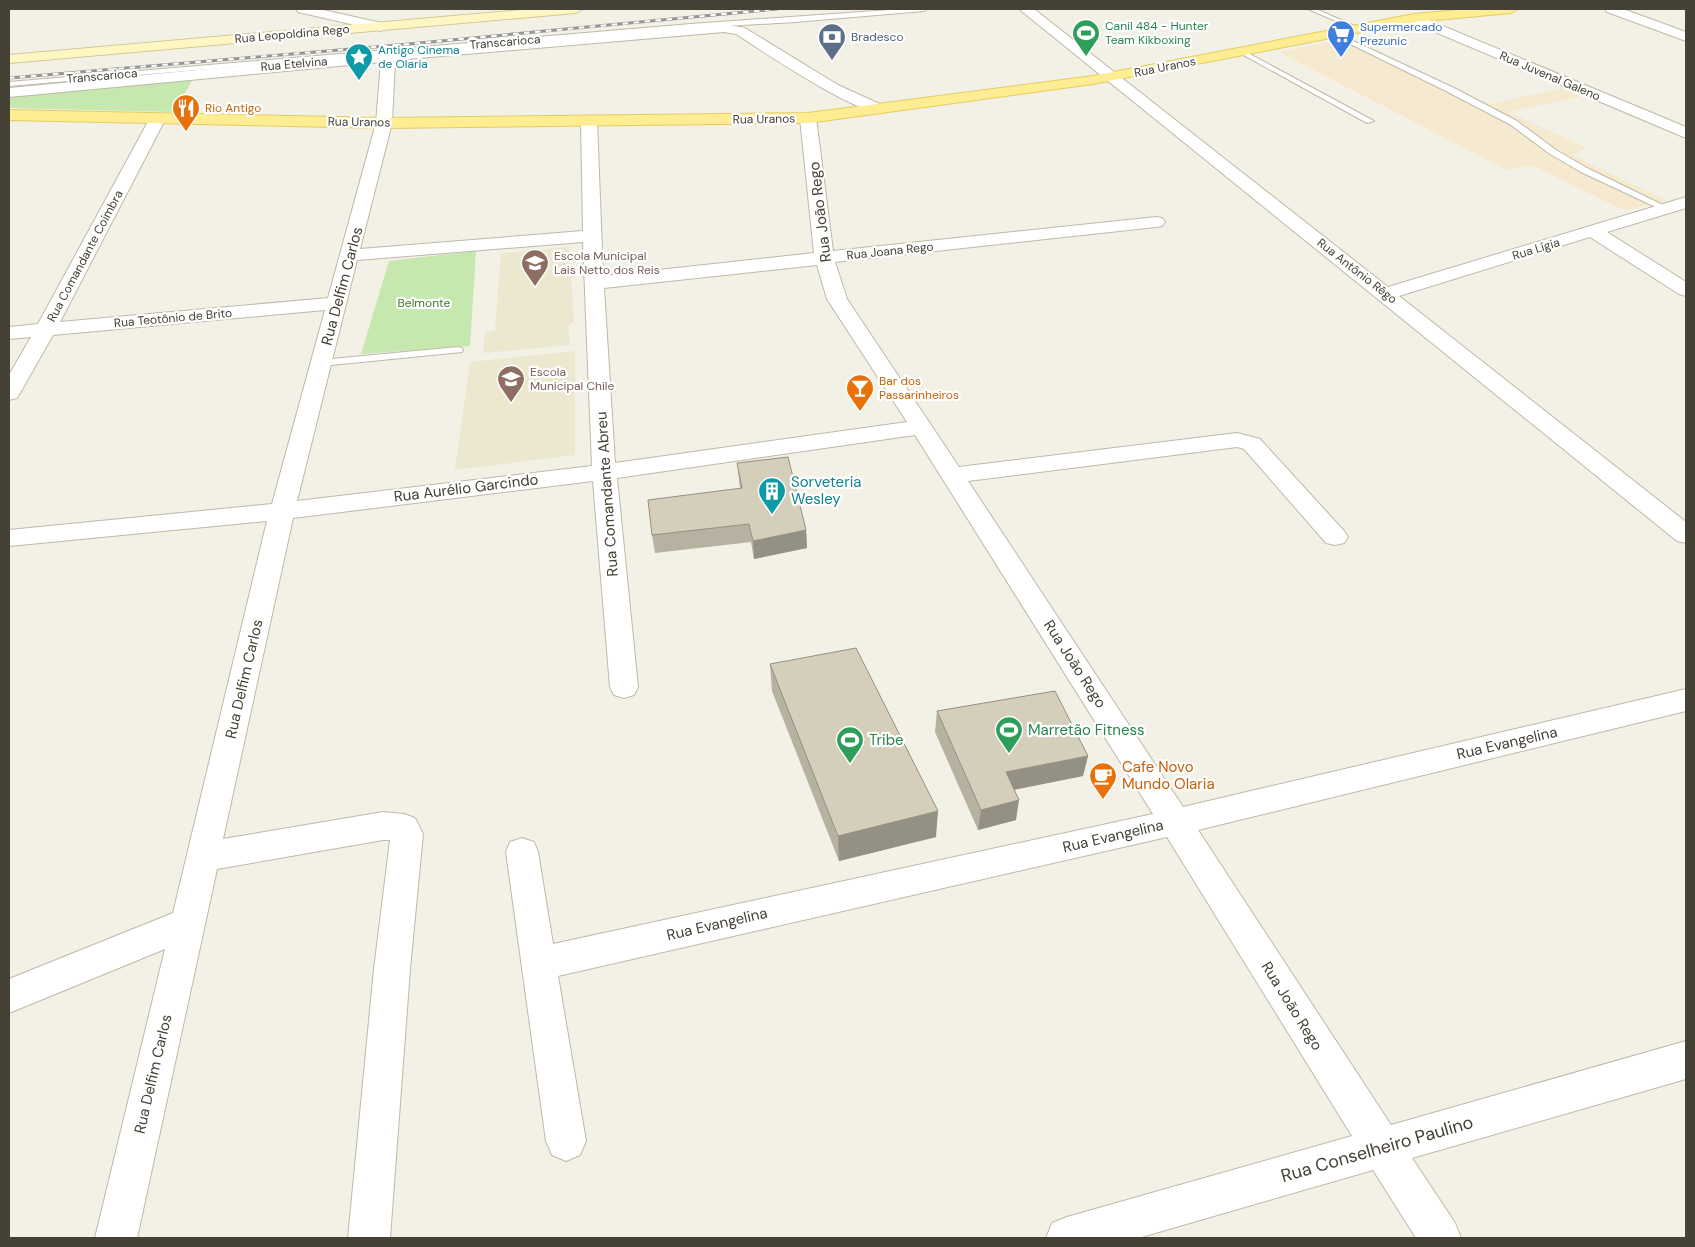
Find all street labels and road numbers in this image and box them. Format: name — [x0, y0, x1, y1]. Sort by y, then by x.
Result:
street label: Rua Leopoldina Rego — [234, 21, 350, 47]
street label: Transcarioca — [469, 31, 541, 53]
street label: Rua Juvenal Galeno — [1497, 48, 1603, 104]
street label: Rua Etelvina — [260, 53, 328, 75]
street label: Rua Uranos — [1133, 53, 1197, 81]
street label: Transcarioca — [66, 65, 138, 87]
street label: Rua Uranos — [733, 110, 795, 128]
street label: Rua Uranos — [328, 113, 390, 131]
street label: Rua João Rego — [804, 161, 836, 263]
street label: Rua Comandante Coimbra — [43, 187, 127, 325]
street label: Rua Delfim Carlos — [317, 225, 367, 347]
street label: Rua Lígia — [1510, 234, 1562, 264]
street label: Rua Antônio Rêgo — [1314, 235, 1400, 307]
street label: Rua Joana Rego — [846, 238, 934, 264]
street label: Rua Teotônio de Brito — [113, 305, 233, 331]
street label: Rua Comandante Abreu — [591, 411, 623, 577]
street label: Rua Aurélio Garcindo — [393, 469, 540, 507]
street label: Rua João Rego — [1039, 616, 1111, 712]
street label: Rua Delfim Carlos — [221, 617, 267, 741]
street label: Rua Evangelina — [1455, 722, 1559, 764]
street label: Rua Evangelina — [1061, 815, 1165, 857]
street label: Rua Evangelina — [665, 903, 769, 945]
street label: Rua João Rego — [1257, 958, 1327, 1054]
street label: Rua Delfim Carlos — [130, 1012, 176, 1136]
street label: Rua Conselheiro Paulino — [1278, 1110, 1476, 1188]

